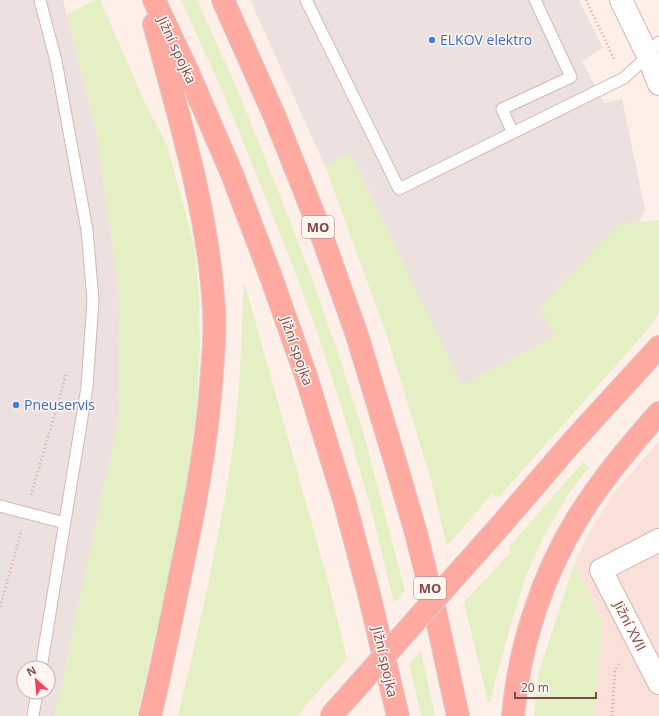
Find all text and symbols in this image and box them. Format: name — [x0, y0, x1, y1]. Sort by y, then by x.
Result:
street label: Jižní spojka — [153, 11, 201, 86]
place label: ELKOV elektro — [440, 30, 532, 49]
marker: ELKOV elektro — [427, 35, 437, 45]
road number: MO — [302, 216, 334, 238]
street label: Jižní spojka — [276, 312, 318, 388]
place label: Pneuservis — [24, 395, 95, 414]
marker: Pneuservis — [11, 400, 21, 410]
road number: MO — [414, 577, 446, 599]
street label: Jižní XVII — [609, 596, 651, 654]
street label: Jižní spojka — [368, 623, 403, 699]
north arrow — [16, 660, 56, 700]
text: N — [24, 662, 39, 679]
scale bar — [515, 674, 596, 700]
text: 20 m — [521, 679, 549, 696]

